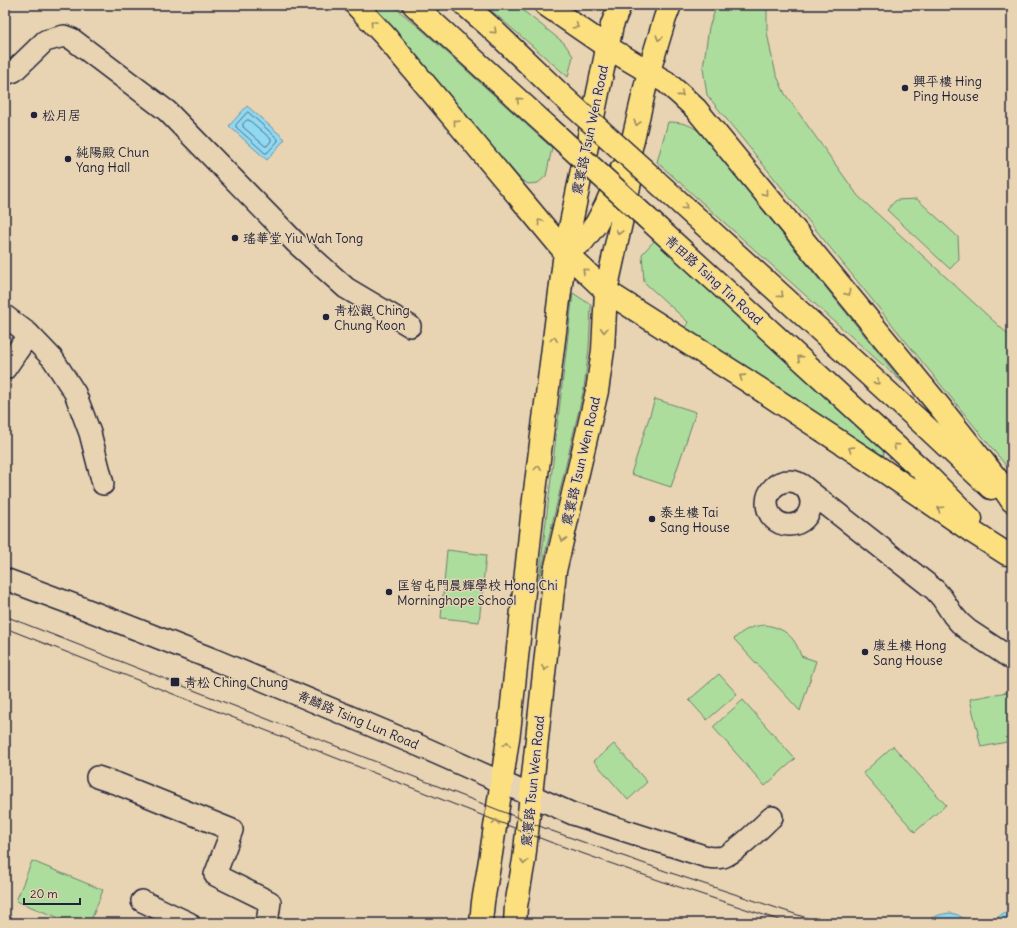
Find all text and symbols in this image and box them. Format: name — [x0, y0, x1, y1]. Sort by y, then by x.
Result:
one-way arrow — [370, 20, 377, 28]
one-way arrow — [572, 21, 579, 28]
one-way arrow — [489, 26, 497, 34]
one-way arrow — [655, 34, 664, 41]
street label: 震寰路 Tsun Wen Road — [568, 64, 612, 196]
place label: 興平樓 Hing Ping House — [913, 73, 982, 105]
marker: 興平樓 Hing Ping House — [900, 83, 910, 93]
one-way arrow — [676, 90, 683, 97]
one-way arrow — [516, 98, 524, 105]
place label: 松月居 — [42, 107, 81, 124]
marker: 松月居 — [29, 110, 39, 120]
one-way arrow — [633, 119, 642, 126]
one-way arrow — [454, 120, 461, 127]
place label: 純陽殿 Chun Yang Hall — [76, 144, 150, 176]
marker: 純陽殿 Chun Yang Hall — [63, 154, 73, 164]
one-way arrow — [761, 188, 768, 195]
one-way arrow — [680, 203, 687, 210]
one-way arrow — [537, 219, 544, 227]
one-way arrow — [616, 228, 624, 235]
place label: 瑤華堂 Yiu Wah Tong — [243, 230, 363, 247]
street label: 青田路 Tsing Tin Road — [662, 232, 767, 329]
marker: 瑤華堂 Yiu Wah Tong — [230, 233, 240, 243]
one-way arrow — [583, 269, 590, 276]
one-way arrow — [843, 289, 850, 296]
one-way arrow — [776, 290, 784, 298]
place label: 青松觀 Ching Chung Koon — [334, 302, 410, 334]
marker: 青松觀 Ching Chung Koon — [321, 312, 331, 322]
one-way arrow — [600, 327, 608, 333]
one-way arrow — [549, 336, 558, 342]
one-way arrow — [797, 355, 805, 363]
one-way arrow — [739, 375, 746, 382]
one-way arrow — [872, 378, 880, 385]
street label: 震寰路 Tsun Wen Road — [558, 395, 604, 527]
one-way arrow — [893, 444, 900, 451]
one-way arrow — [848, 447, 855, 454]
one-way arrow — [533, 465, 542, 471]
place label: 泰生樓 Tai Sang House — [660, 504, 730, 536]
one-way arrow — [937, 506, 944, 514]
marker: 泰生樓 Tai Sang House — [647, 514, 657, 524]
one-way arrow — [559, 536, 567, 543]
place label: 匡智屯門晨輝學校 Hong Chi Morninghope School — [397, 577, 558, 609]
marker: 匡智屯門晨輝學校 Hong Chi Morninghope School — [384, 587, 394, 597]
place label: 康生樓 Hong Sang House — [873, 637, 947, 669]
marker: 康生樓 Hong Sang House — [860, 647, 870, 657]
one-way arrow — [541, 665, 550, 671]
place label: 青松 Ching Chung — [184, 674, 288, 691]
marker: 青松 Ching Chung — [169, 676, 181, 688]
street label: 青麟路 Tsing Lun Road — [295, 687, 422, 753]
street label: 震寰路 Tsun Wen Road — [518, 714, 548, 847]
one-way arrow — [502, 741, 511, 747]
one-way arrow — [491, 819, 500, 825]
one-way arrow — [520, 859, 528, 865]
scale bar — [24, 880, 80, 906]
text: 20 m — [30, 886, 58, 901]

